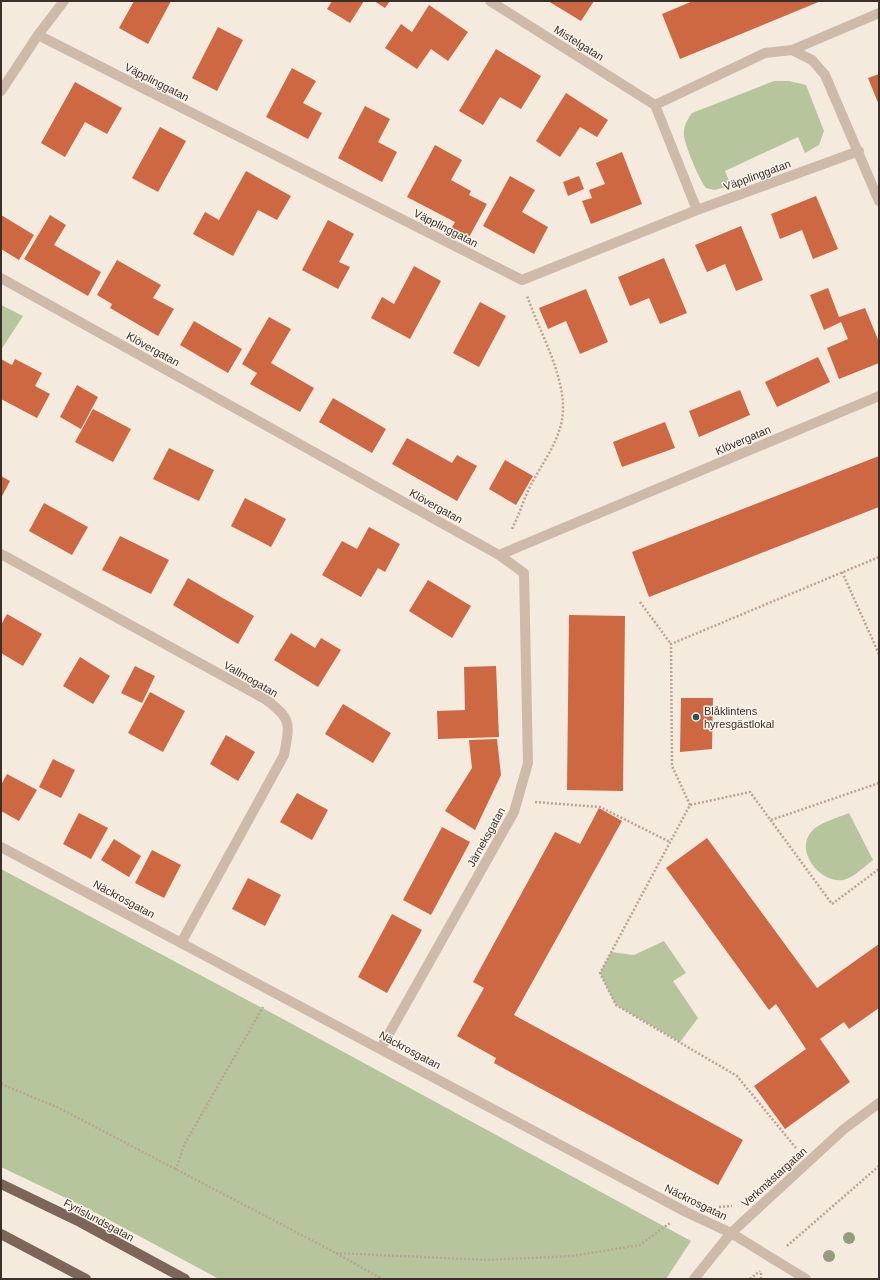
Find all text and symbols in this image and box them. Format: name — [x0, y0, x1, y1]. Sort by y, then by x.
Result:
street label: Mistelgatan — [552, 23, 606, 63]
street label: Väpplinggatan — [123, 61, 191, 103]
street label: Väpplinggatan — [722, 157, 792, 193]
street label: Väpplinggatan — [412, 207, 480, 249]
street label: Klövergatan — [124, 330, 182, 368]
street label: Klövergatan — [714, 423, 772, 457]
street label: Klövergatan — [407, 487, 465, 525]
street label: Vallmogatan — [222, 659, 280, 699]
place label: Blåklintens hyresgästlokal — [704, 705, 774, 730]
marker: Blåklintens hyresgästlokal — [691, 712, 701, 722]
street label: Järneksgatan — [465, 805, 507, 869]
street label: Näckrosgatan — [91, 878, 157, 920]
street label: Näckrosgatan — [377, 1029, 443, 1071]
street label: Verkmästargatan — [739, 1145, 809, 1209]
street label: Näckrosgatan — [663, 1182, 729, 1222]
street label: Fyrislundsgatan — [62, 1196, 136, 1244]

